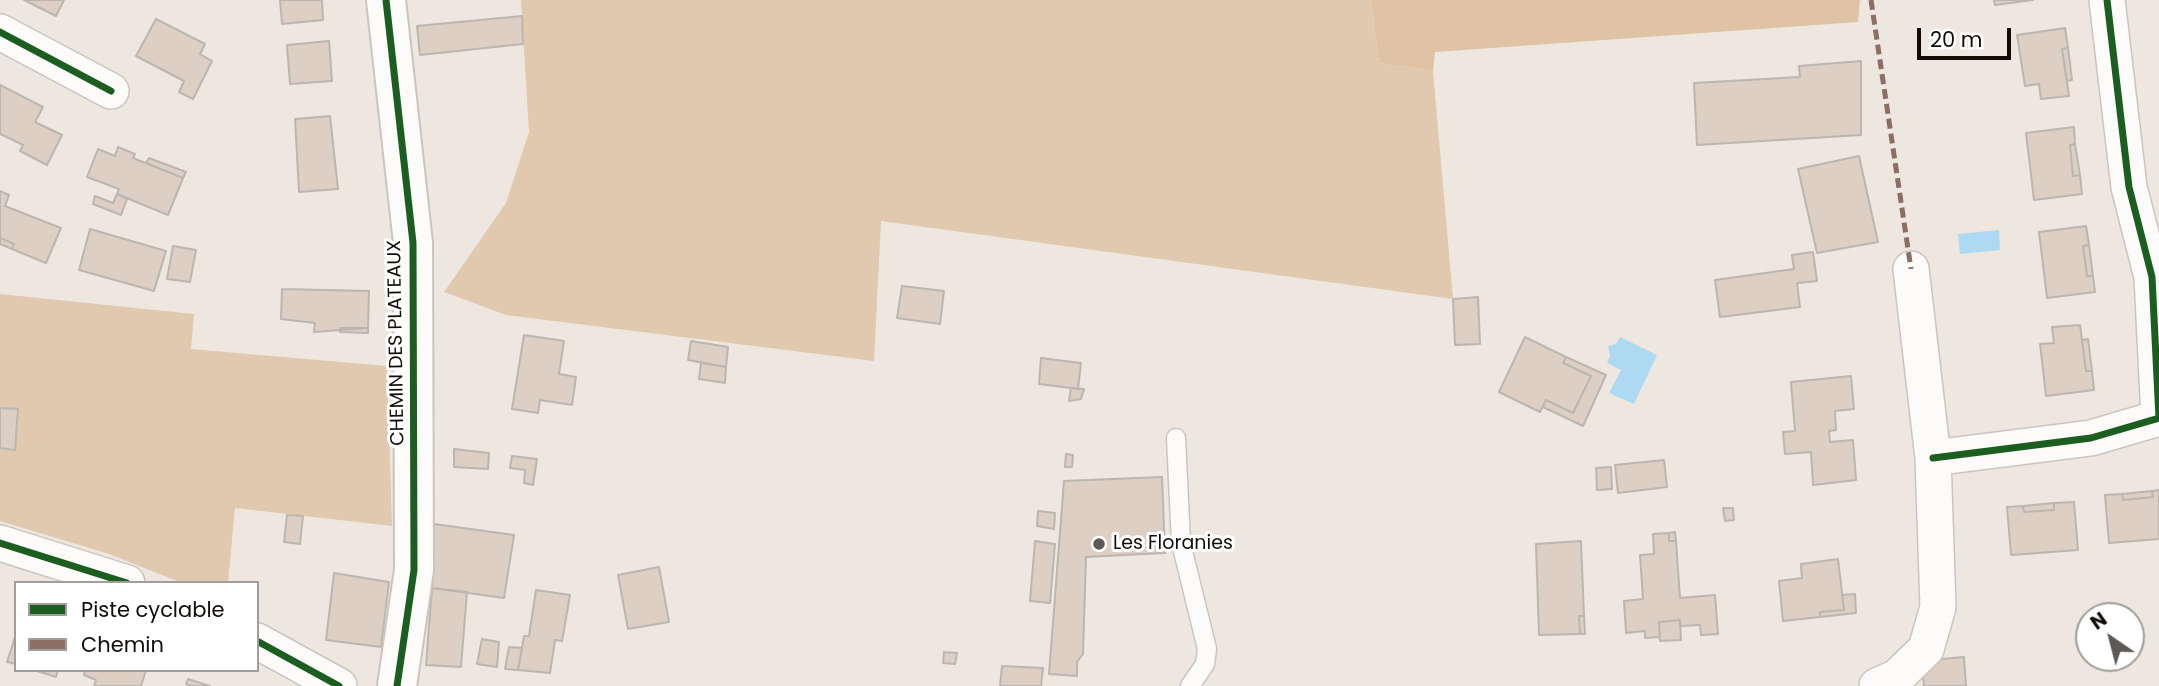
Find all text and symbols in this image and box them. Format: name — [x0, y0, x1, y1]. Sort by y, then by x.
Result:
scale bar — [1921, 14, 2016, 58]
text: 20 m — [1930, 25, 1983, 54]
street label: CHEMIN DES PLATEAUX — [384, 240, 410, 446]
place label: Les Floranies — [1113, 533, 1233, 555]
marker: Les Floranies — [1091, 536, 1107, 552]
legend — [14, 581, 259, 672]
text: Piste cyclable — [81, 595, 225, 624]
north arrow — [2075, 602, 2145, 672]
text: N — [2085, 606, 2112, 636]
text: Chemin — [81, 630, 164, 659]

